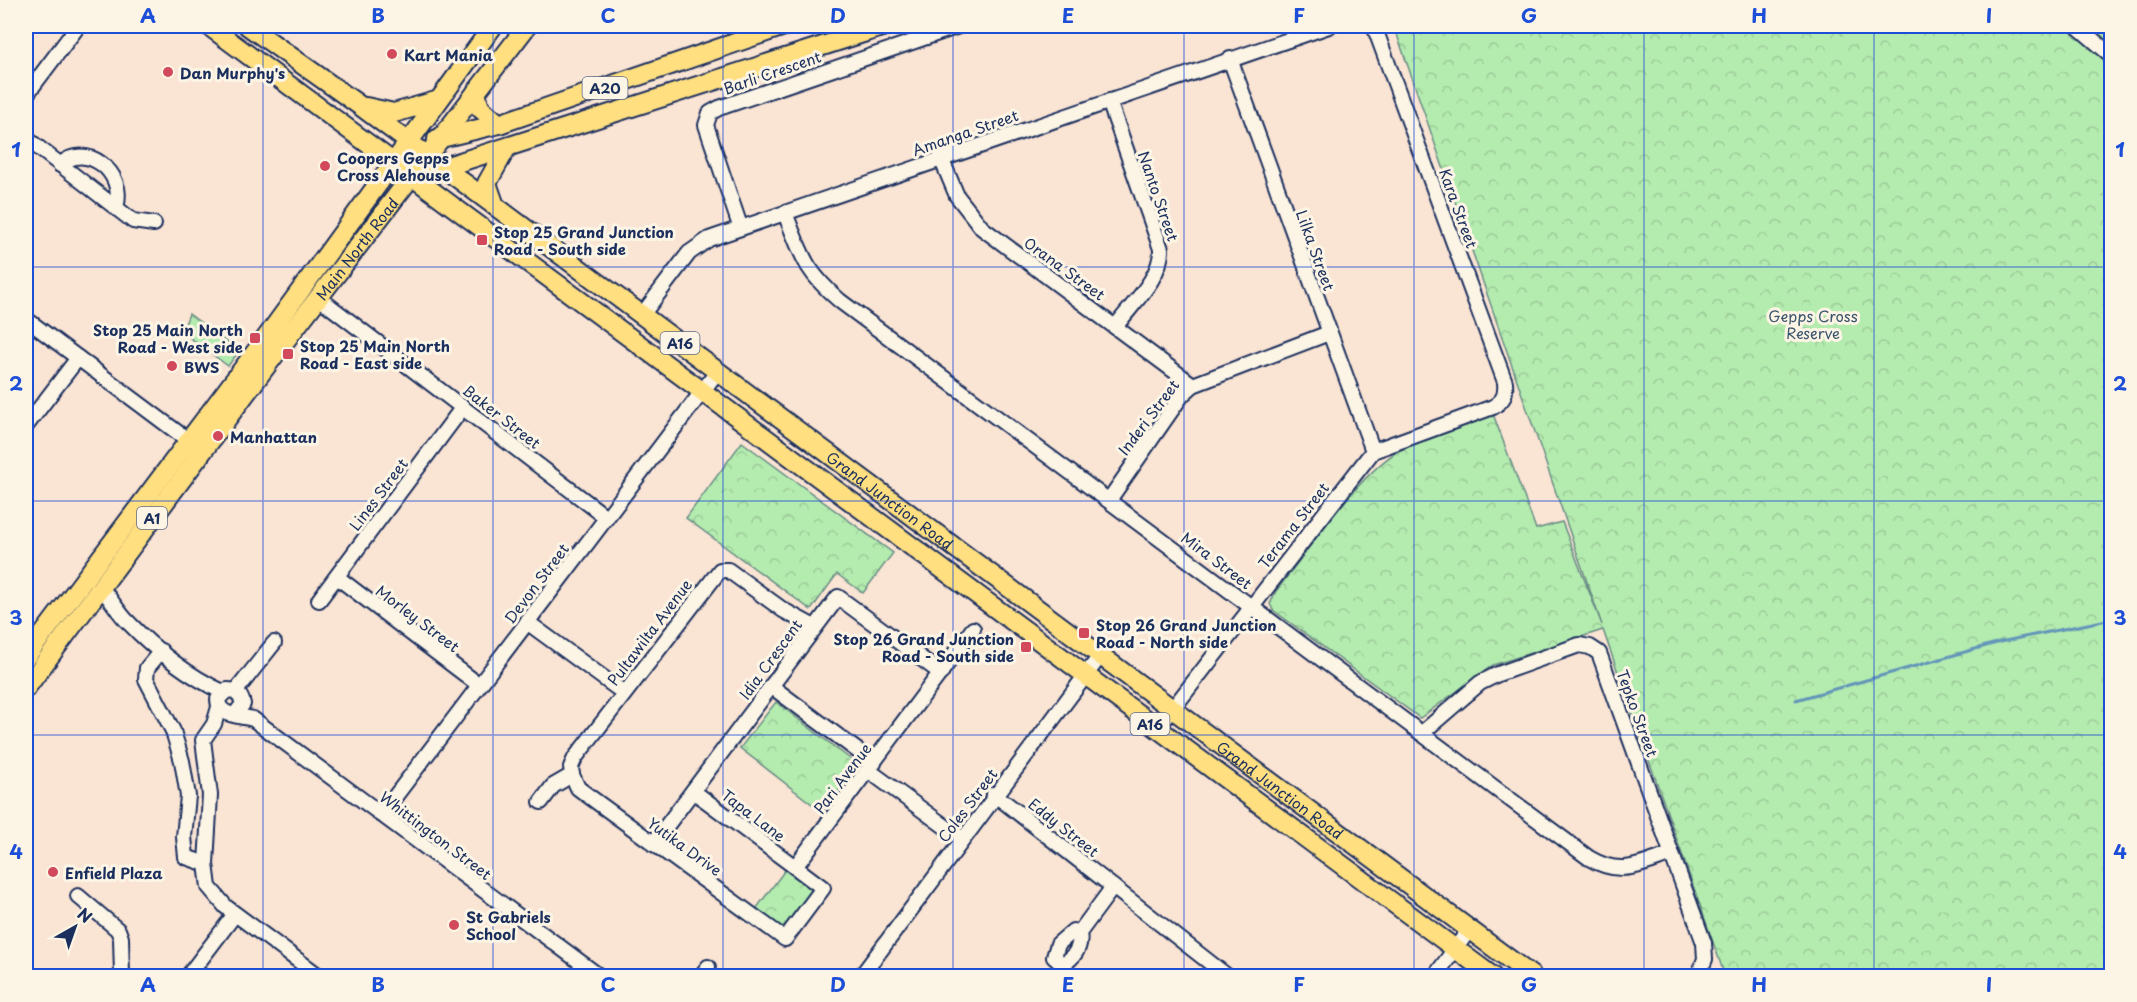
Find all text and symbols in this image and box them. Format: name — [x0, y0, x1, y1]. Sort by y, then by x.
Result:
text: A — [140, 0, 156, 30]
text: B — [371, 0, 385, 30]
text: C — [600, 0, 616, 30]
text: D — [830, 0, 846, 30]
text: E — [1062, 0, 1074, 30]
text: F — [1293, 0, 1305, 30]
text: G — [1521, 0, 1537, 30]
text: H — [1751, 0, 1767, 30]
text: I — [1986, 0, 1992, 30]
place label: Kart Mania — [404, 43, 494, 66]
street label: Barli Crescent — [720, 44, 824, 100]
marker: Kart Mania — [385, 47, 399, 61]
place label: Dan Murphy's — [180, 61, 285, 84]
marker: Dan Murphy's — [161, 65, 175, 79]
road number: A20 — [582, 77, 628, 99]
street label: Amanga Street — [909, 103, 1021, 161]
text: 1 — [11, 134, 21, 164]
text: 1 — [2115, 134, 2125, 164]
place label: Coopers Gepps Cross Alehouse — [337, 146, 450, 186]
street label: Nanto Street — [1133, 148, 1185, 244]
marker: Coopers Gepps Cross Alehouse — [318, 159, 332, 173]
street label: Kara Street — [1434, 165, 1484, 251]
street label: Main North Road — [309, 192, 403, 304]
street label: Lilka Street — [1291, 206, 1341, 294]
place label: Stop 25 Grand Junction Road - South side — [494, 220, 674, 260]
street label: Orana Street — [1020, 231, 1110, 305]
marker: Stop 25 Grand Junction Road - South side — [475, 233, 489, 247]
park label: Gepps Cross Reserve — [1768, 304, 1858, 344]
place label: Stop 25 Main North Road - West side — [93, 318, 243, 358]
marker: Stop 25 Main North Road - West side — [248, 331, 262, 345]
road number: A16 — [660, 332, 700, 354]
place label: Stop 25 Main North Road - East side — [300, 334, 450, 374]
marker: Stop 25 Main North Road - East side — [281, 347, 295, 361]
place label: BWS — [184, 355, 219, 378]
marker: BWS — [165, 359, 179, 373]
text: 2 — [9, 368, 23, 398]
text: 2 — [2113, 368, 2127, 398]
street label: Inderi Street — [1112, 374, 1184, 460]
street label: Baker Street — [458, 378, 546, 454]
place label: Manhattan — [230, 425, 317, 448]
marker: Manhattan — [211, 429, 225, 443]
street label: Grand Junction Road — [822, 445, 959, 554]
street label: Lines Street — [343, 453, 413, 535]
street label: Terama Street — [1252, 477, 1334, 573]
road number: A1 — [137, 507, 167, 529]
street label: Mira Street — [1177, 526, 1257, 594]
street label: Devon Street — [498, 538, 574, 628]
street label: Pultawilta Avenue — [601, 574, 697, 690]
street label: Morley Street — [371, 579, 465, 657]
text: 3 — [9, 602, 23, 632]
text: 3 — [2113, 602, 2127, 632]
place label: Stop 26 Grand Junction Road - North side — [1096, 613, 1277, 653]
street label: Idia Crescent — [733, 614, 807, 704]
marker: Stop 26 Grand Junction Road - North side — [1077, 626, 1091, 640]
place label: Stop 26 Grand Junction Road - South side — [833, 627, 1014, 667]
marker: Stop 26 Grand Junction Road - South side — [1019, 640, 1033, 654]
street label: Tepko Street — [1612, 666, 1664, 760]
road number: A16 — [1130, 713, 1170, 735]
street label: Grand Junction Road — [1212, 734, 1349, 844]
street label: Pari Avenue — [808, 738, 876, 818]
street label: Coles Street — [932, 763, 1002, 847]
street label: Tapa Lane — [717, 783, 791, 847]
street label: Whittington Street — [375, 785, 497, 885]
street label: Eddy Street — [1024, 792, 1104, 862]
street label: Yutika Drive — [643, 811, 727, 881]
text: 4 — [9, 836, 23, 866]
text: 4 — [2113, 836, 2127, 866]
place label: Enfield Plaza — [65, 861, 163, 884]
marker: Enfield Plaza — [46, 865, 60, 879]
north arrow — [45, 897, 105, 957]
text: N — [73, 901, 98, 928]
place label: St Gabriels School — [466, 905, 551, 945]
marker: St Gabriels School — [447, 918, 461, 932]
text: A — [140, 969, 156, 999]
text: B — [371, 969, 385, 999]
text: C — [600, 969, 616, 999]
text: D — [830, 969, 846, 999]
text: E — [1062, 969, 1074, 999]
text: F — [1293, 969, 1305, 999]
text: G — [1521, 969, 1537, 999]
text: H — [1751, 969, 1767, 999]
text: I — [1986, 969, 1992, 999]

